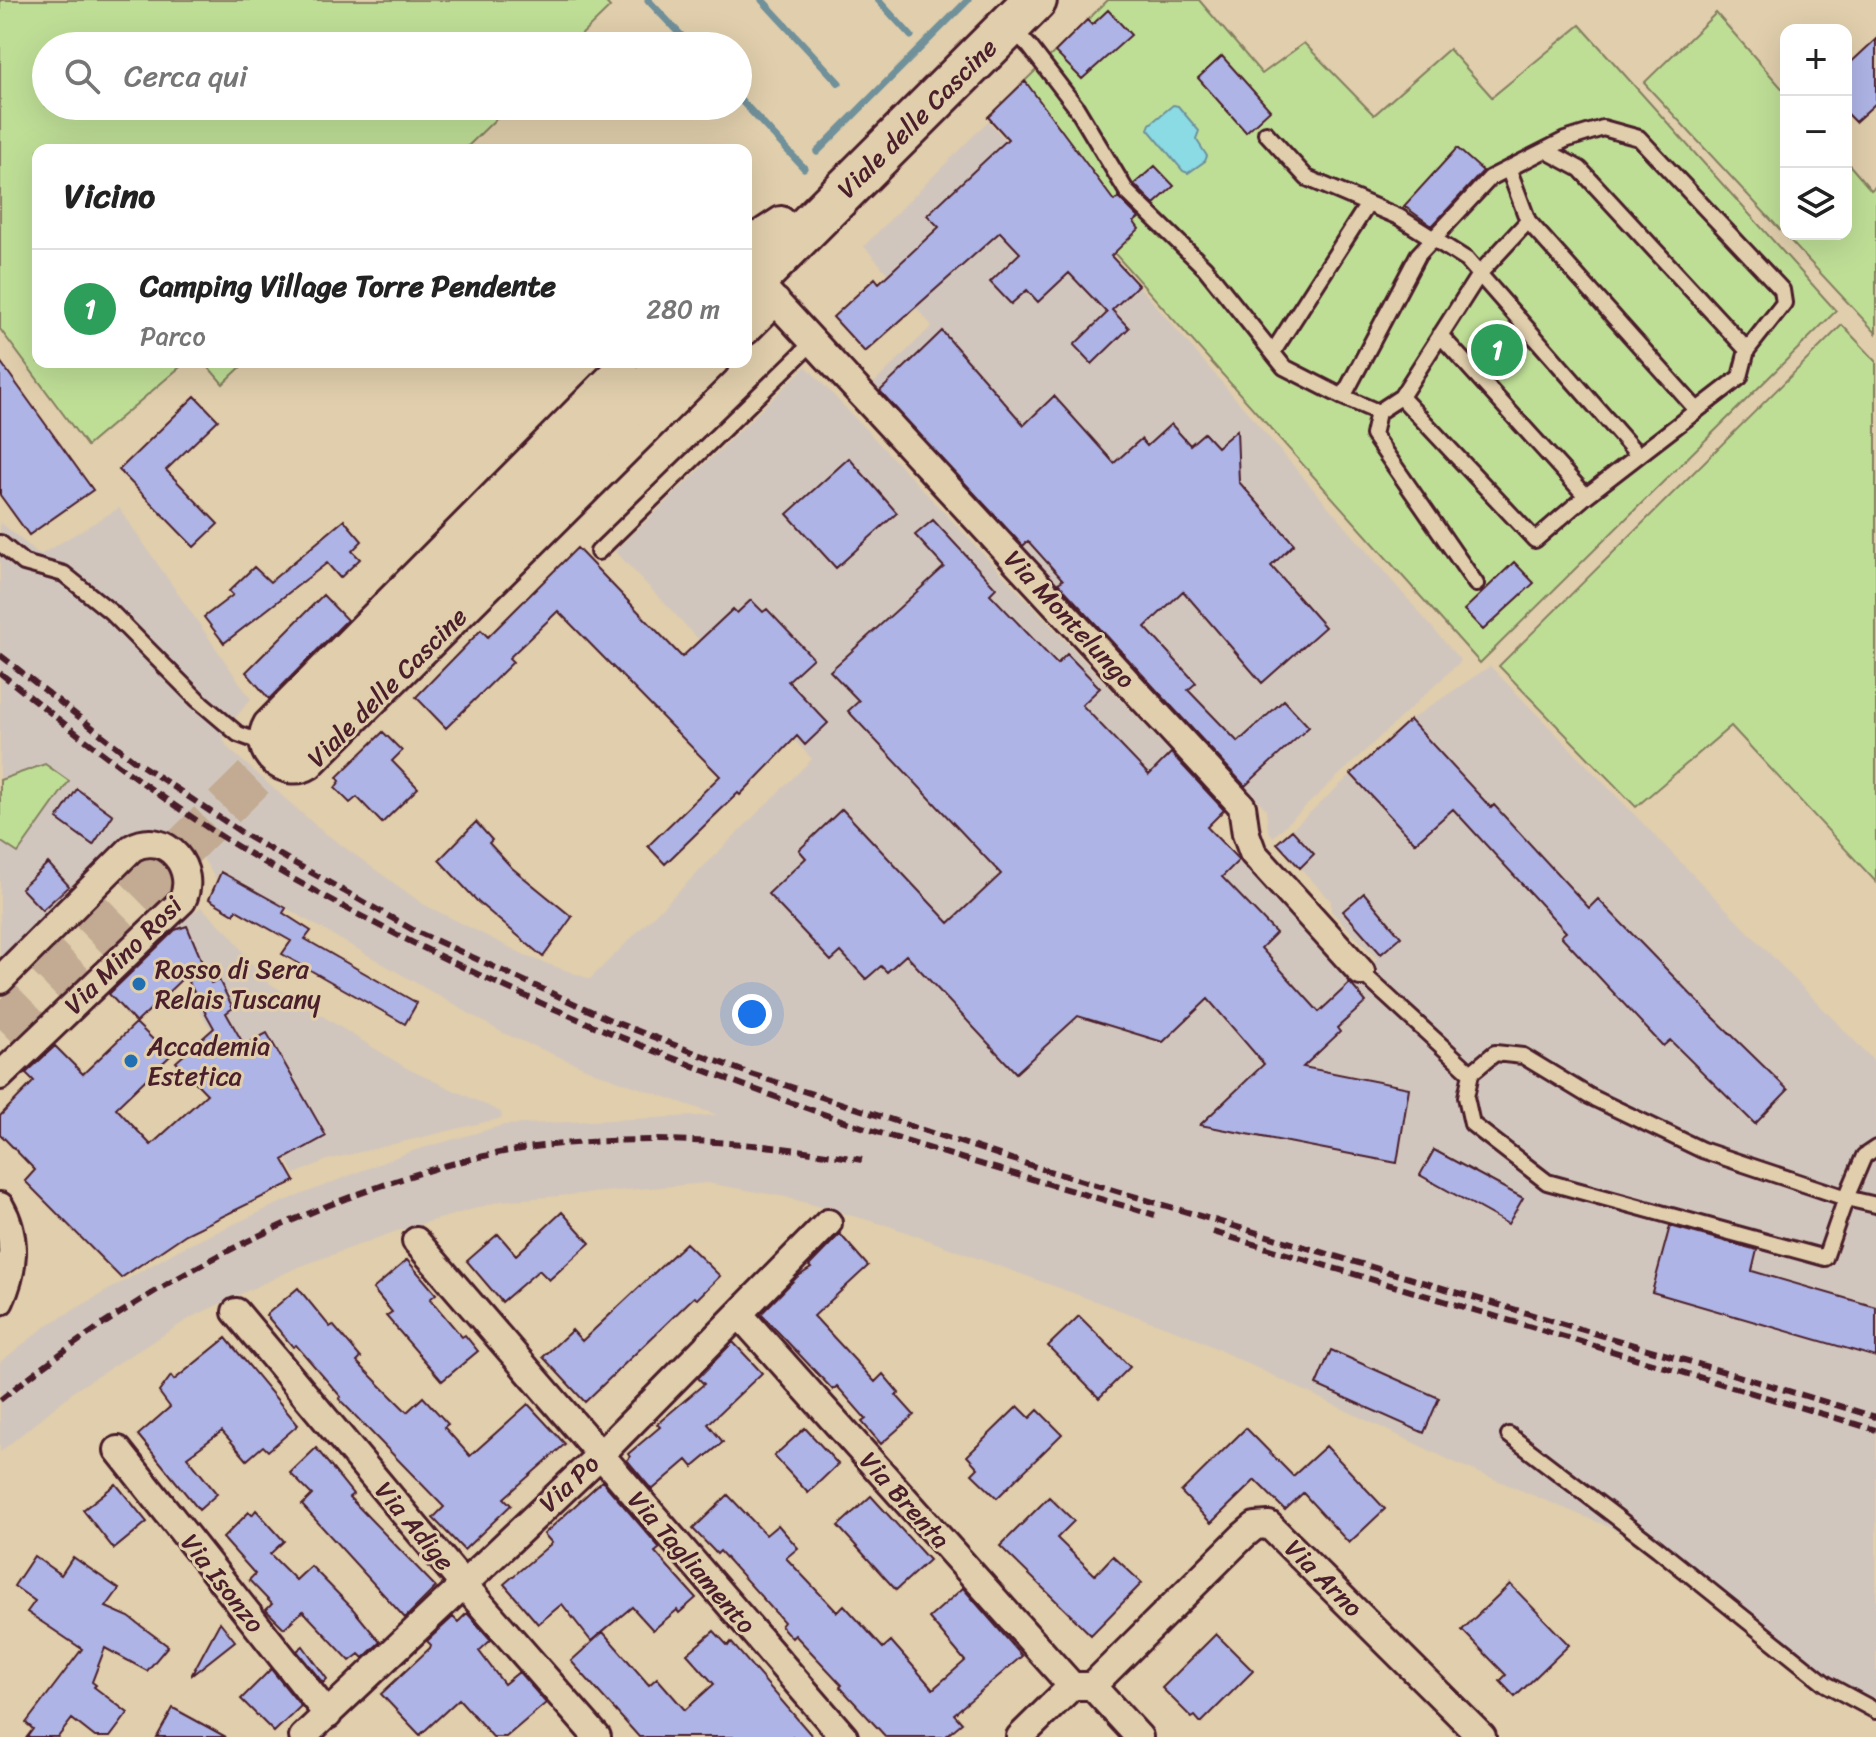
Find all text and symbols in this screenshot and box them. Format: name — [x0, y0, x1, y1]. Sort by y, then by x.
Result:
map controls — [1780, 24, 1852, 240]
button: + — [1780, 24, 1852, 96]
street label: Viale delle Cascine — [825, 26, 1009, 210]
search box — [32, 32, 752, 120]
text: Cerca qui — [124, 49, 247, 103]
icon: search — [60, 54, 104, 98]
button: − — [1780, 96, 1852, 168]
text: Vicino — [64, 166, 155, 226]
button: layers — [1780, 168, 1852, 240]
text: Camping Village Torre Pendente — [140, 259, 556, 313]
text: 1 — [84, 286, 96, 332]
text: 280 m — [646, 286, 720, 332]
text: Parco — [140, 313, 206, 359]
pin: 1 — [1471, 320, 1523, 380]
street label: Via Montelungo — [993, 538, 1147, 700]
street label: Viale delle Cascine — [295, 595, 479, 779]
street label: Via Mino Rosi — [52, 884, 194, 1026]
place label: Rosso di Sera Relais Tuscany — [155, 946, 321, 1022]
marker: Rosso di Sera Relais Tuscany — [130, 975, 148, 993]
your location — [732, 994, 772, 1034]
place label: Accademia Estetica — [146, 1023, 270, 1099]
marker: Accademia Estetica — [122, 1052, 140, 1070]
street label: Via Brenta — [848, 1440, 962, 1560]
street label: Via Po — [528, 1442, 611, 1524]
street label: Via Adige — [363, 1470, 467, 1582]
street label: Via Tagliamento — [616, 1479, 768, 1645]
street label: Via Isonzo — [169, 1523, 277, 1643]
street label: Via Arno — [1273, 1527, 1375, 1629]

